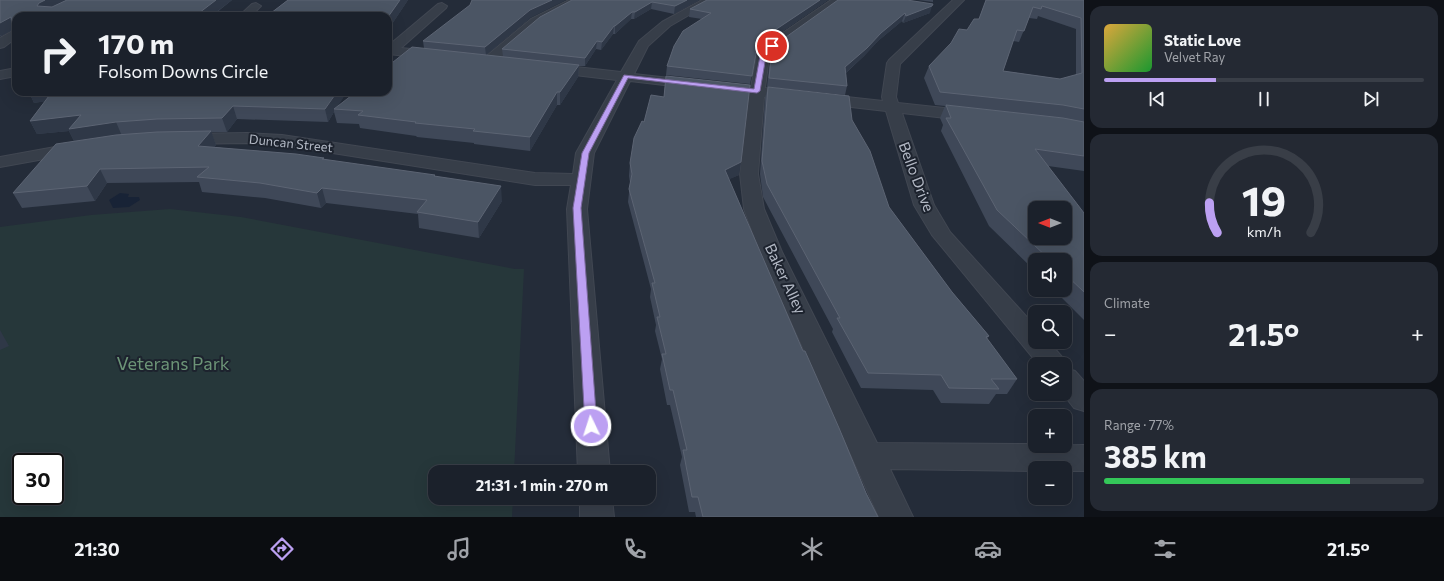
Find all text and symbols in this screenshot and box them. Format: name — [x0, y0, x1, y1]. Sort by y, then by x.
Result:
text: 170 m — [98, 26, 174, 60]
icon: right — [32, 28, 84, 80]
pin — [755, 29, 789, 63]
text: Static Love — [1164, 31, 1241, 49]
icon: arrive — [761, 35, 783, 57]
text: Velvet Ray — [1164, 49, 1225, 65]
text: Folsom Downs Circle — [98, 60, 268, 82]
icon: previous — [1146, 88, 1168, 110]
icon: pause — [1253, 88, 1275, 110]
icon: next — [1360, 88, 1382, 110]
street label: Duncan Street — [248, 131, 334, 155]
street label: Bello Drive — [895, 139, 938, 214]
text: 19 — [1242, 173, 1286, 224]
north arrow — [1028, 201, 1072, 245]
map controls — [1028, 201, 1072, 505]
text: km/h — [1247, 221, 1281, 239]
street label: Baker Alley — [762, 241, 810, 317]
button: sound — [1028, 253, 1072, 297]
text: Climate — [1104, 295, 1150, 311]
button: search — [1028, 305, 1072, 349]
text: 21.5° — [1228, 315, 1299, 352]
text: − — [1104, 320, 1117, 347]
text: + — [1411, 320, 1424, 347]
park label: Veterans Park — [116, 352, 230, 374]
button: layers — [1028, 357, 1072, 401]
position arrow — [570, 405, 612, 447]
button: + — [1028, 409, 1072, 453]
text: Range · 77% — [1104, 417, 1174, 433]
text: 385 km — [1104, 437, 1207, 474]
speed limit sign: 30 — [12, 453, 64, 505]
button: − — [1028, 461, 1072, 505]
text: 21:31 · 1 min · 270 m — [476, 476, 608, 494]
icon: directions — [268, 535, 296, 563]
icon: music — [445, 535, 473, 563]
icon: phone — [621, 535, 649, 563]
icon: climate — [798, 535, 826, 563]
icon: car — [974, 535, 1002, 563]
icon: filters — [1151, 535, 1179, 563]
text: 21:30 — [74, 538, 120, 560]
text: 21.5° — [1327, 538, 1370, 560]

